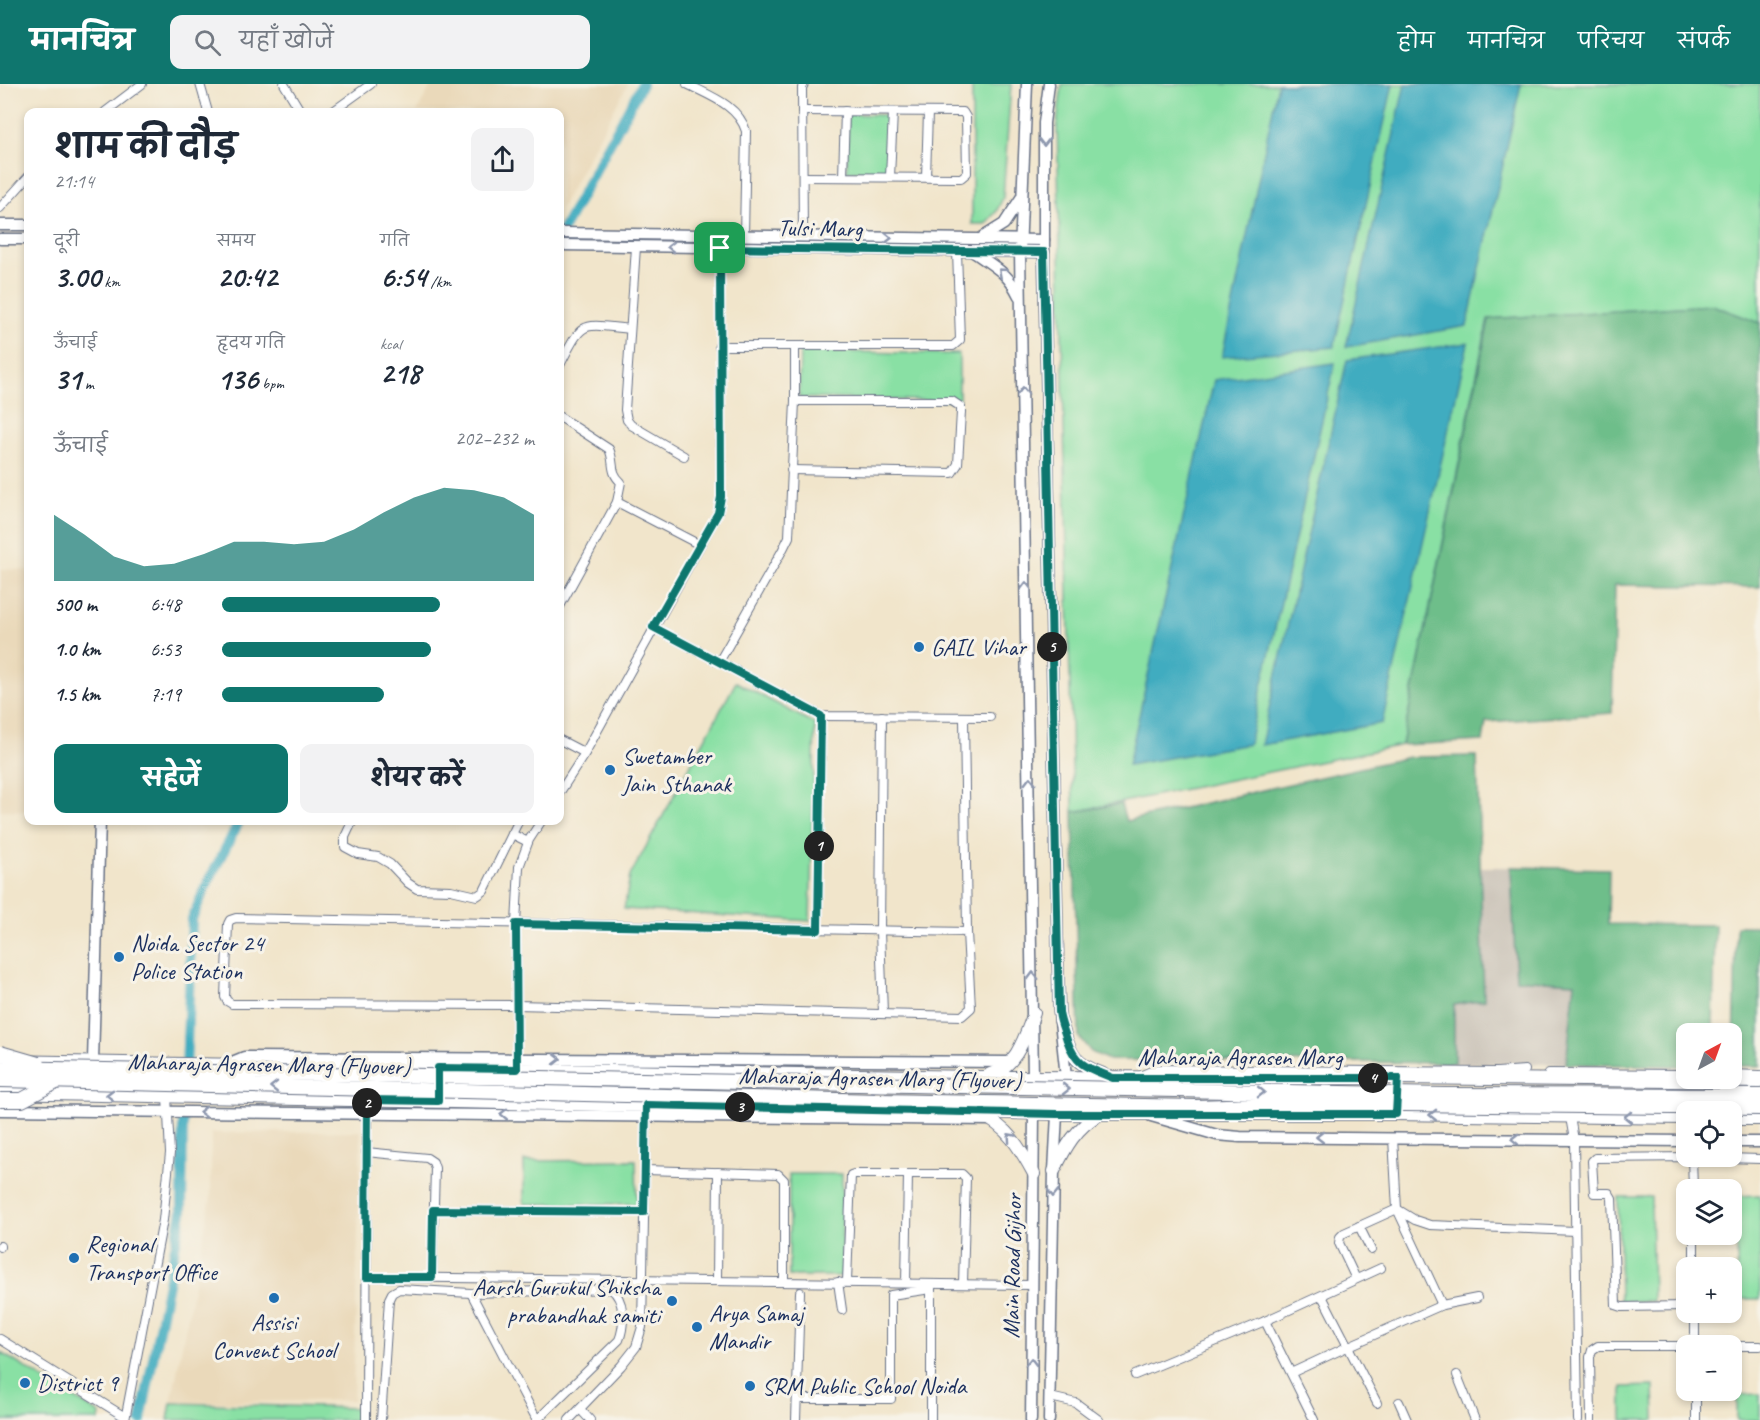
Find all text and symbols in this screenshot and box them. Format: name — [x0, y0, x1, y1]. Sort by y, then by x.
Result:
search box — [170, 15, 590, 69]
text: मानचित्र — [30, 23, 134, 58]
icon: search — [191, 26, 224, 59]
text: यहाँ खोजें — [239, 27, 333, 55]
text: होम — [1398, 28, 1435, 54]
text: मानचित्र — [1468, 28, 1545, 54]
text: परिचय — [1578, 28, 1644, 54]
text: संपर्क — [1677, 28, 1730, 54]
text: शाम की दौड़ — [54, 125, 237, 167]
button: share — [471, 128, 534, 191]
one-way arrow — [1038, 138, 1050, 147]
text: 21:14 — [54, 169, 94, 194]
street label: Tulsi Marg — [777, 212, 864, 244]
pin — [694, 222, 745, 273]
text: दूरी — [54, 231, 79, 251]
text: समय — [217, 231, 255, 251]
text: गति — [380, 231, 409, 251]
icon: arrive — [703, 231, 736, 264]
one-way arrow — [884, 231, 893, 244]
one-way arrow — [666, 241, 675, 253]
text: 3.00 — [54, 258, 100, 296]
text: 20:42 — [217, 258, 277, 296]
text: 6:54 — [380, 258, 427, 296]
one-way arrow — [998, 268, 1009, 279]
text: km — [100, 272, 120, 292]
text: /km — [427, 272, 451, 292]
text: ऊँचाई — [54, 333, 97, 353]
text: हृदय गति — [217, 333, 285, 353]
text: kcal — [380, 334, 401, 354]
text: 218 — [380, 354, 421, 392]
text: 31 — [54, 360, 81, 398]
text: 136 — [217, 360, 258, 398]
text: m — [81, 374, 94, 394]
text: bpm — [258, 374, 284, 394]
one-way arrow — [1017, 387, 1029, 396]
text: 202–232 m — [455, 426, 534, 451]
text: ऊँचाई — [54, 433, 108, 458]
one-way arrow — [1020, 582, 1033, 591]
text: 500 m — [54, 592, 97, 617]
text: 6:48 — [150, 592, 181, 617]
place label: GAIL Vihar — [931, 632, 1028, 662]
pin: 5 — [1037, 632, 1067, 662]
text: 1.0 km — [54, 637, 101, 662]
text: 6:53 — [150, 637, 181, 662]
text: 5 — [1049, 637, 1055, 657]
marker: GAIL Vihar — [912, 640, 926, 654]
text: 1.5 km — [54, 682, 100, 707]
text: 7:19 — [150, 682, 181, 707]
place label: Swetamber Jain Sthanak — [621, 741, 733, 799]
button: सहेजें — [54, 744, 288, 813]
button: शेयर करें — [300, 744, 534, 813]
marker: Swetamber Jain Sthanak — [603, 763, 617, 777]
one-way arrow — [1024, 777, 1036, 786]
pin: 1 — [804, 831, 834, 861]
text: 1 — [815, 836, 823, 856]
place label: Noida Sector 24 Police Station — [131, 928, 266, 986]
marker: Noida Sector 24 Police Station — [112, 950, 126, 964]
one-way arrow — [1027, 972, 1039, 981]
north arrow — [1676, 1023, 1742, 1089]
map controls — [1676, 1023, 1742, 1401]
street label: Maharaja Agrasen Marg — [1138, 1042, 1344, 1072]
street label: Maharaja Agrasen Marg (Flyover) — [127, 1047, 412, 1081]
one-way arrow — [552, 1053, 561, 1065]
street label: Maharaja Agrasen Marg (Flyover) — [738, 1061, 1023, 1095]
pin: 4 — [1358, 1063, 1388, 1093]
text: 4 — [1369, 1068, 1377, 1088]
one-way arrow — [269, 1080, 278, 1093]
one-way arrow — [1062, 1082, 1071, 1095]
one-way arrow — [1257, 1086, 1266, 1098]
pin: 2 — [352, 1088, 382, 1118]
one-way arrow — [106, 1089, 115, 1101]
pin: 3 — [725, 1092, 755, 1122]
text: 2 — [363, 1093, 371, 1113]
text: 3 — [736, 1097, 744, 1117]
button: locate — [1676, 1101, 1742, 1167]
one-way arrow — [198, 1106, 207, 1118]
one-way arrow — [499, 1108, 508, 1120]
one-way arrow — [1428, 1109, 1437, 1121]
one-way arrow — [1623, 1111, 1632, 1124]
one-way arrow — [1316, 1131, 1325, 1144]
one-way arrow — [1007, 1133, 1018, 1144]
one-way arrow — [1511, 1133, 1520, 1146]
button: layers — [1676, 1179, 1742, 1245]
one-way arrow — [1047, 1188, 1059, 1197]
street label: Main Road Gijhor — [996, 1191, 1028, 1339]
place label: Regional Transport Office — [86, 1229, 219, 1287]
marker: Regional Transport Office — [67, 1251, 81, 1265]
button: + — [1676, 1257, 1742, 1323]
place label: Aarsh Gurukul Shiksha prabandhak samiti — [473, 1272, 663, 1330]
marker: Assisi Convent School — [267, 1291, 281, 1305]
marker: Aarsh Gurukul Shiksha prabandhak samiti — [665, 1294, 679, 1308]
place label: Arya Samaj Mandir — [709, 1298, 806, 1356]
place label: Assisi Convent School — [213, 1307, 339, 1365]
marker: Arya Samaj Mandir — [690, 1320, 704, 1334]
button: − — [1676, 1335, 1742, 1401]
one-way arrow — [1025, 1357, 1038, 1366]
place label: District 9 — [37, 1368, 120, 1398]
place label: SRM Public School Noida — [762, 1371, 968, 1401]
marker: District 9 — [18, 1376, 32, 1390]
marker: SRM Public School Noida — [743, 1379, 757, 1393]

